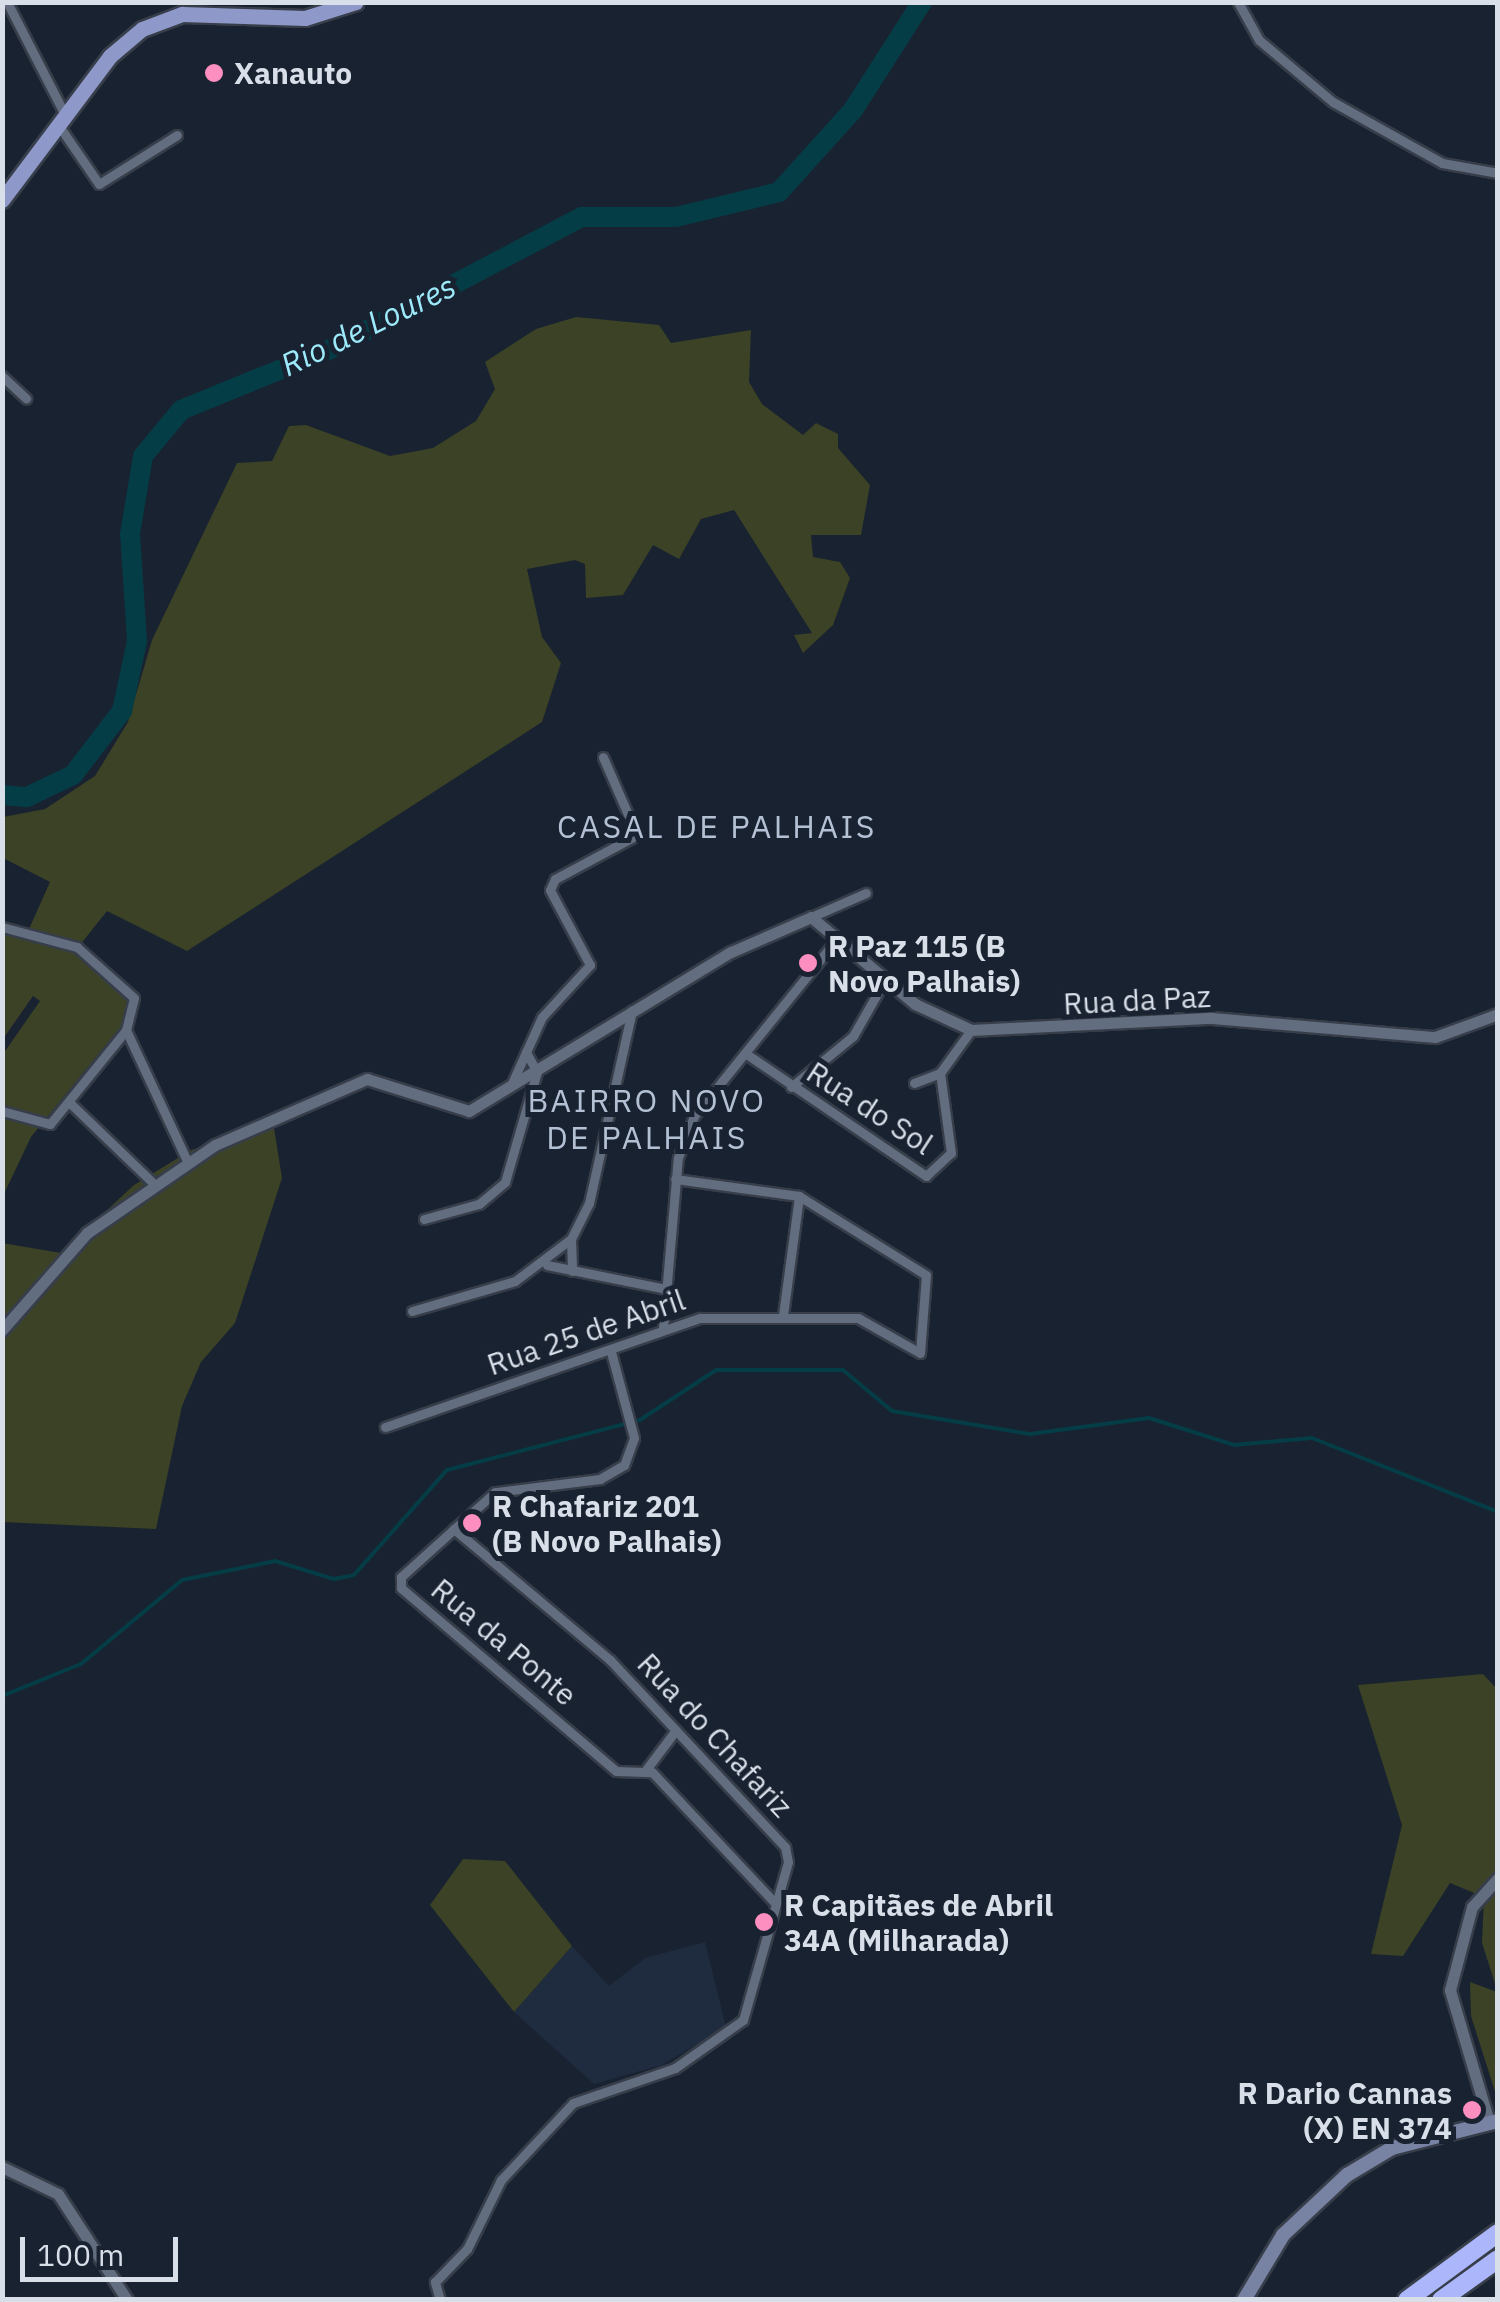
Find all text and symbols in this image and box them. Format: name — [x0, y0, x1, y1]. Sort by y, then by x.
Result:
place label: Xanauto — [234, 55, 352, 91]
marker: Xanauto — [203, 62, 225, 84]
water label: Rio de Loures — [274, 266, 462, 384]
district label: CASAL DE PALHAIS — [557, 807, 877, 845]
place label: R Paz 115 (B Novo Palhais) — [828, 928, 1020, 998]
marker: R Paz 115 (B Novo Palhais) — [797, 952, 819, 974]
street label: Rua da Paz — [1062, 978, 1212, 1022]
street label: Rua do Sol — [800, 1054, 940, 1162]
district label: BAIRRO NOVO DE PALHAIS — [528, 1082, 766, 1157]
street label: Rua 25 de Abril — [482, 1281, 690, 1383]
place label: R Chafariz 201 (B Novo Palhais) — [492, 1488, 722, 1558]
marker: R Chafariz 201 (B Novo Palhais) — [461, 1512, 483, 1534]
street label: Rua da Ponte — [424, 1571, 584, 1713]
street label: Rua do Chafariz — [630, 1646, 800, 1824]
place label: R Capitães de Abril 34A (Milharada) — [784, 1887, 1053, 1958]
marker: R Capitães de Abril 34A (Milharada) — [753, 1911, 775, 1933]
place label: R Dario Cannas (X) EN 374 — [1237, 2075, 1452, 2146]
marker: R Dario Cannas (X) EN 374 — [1461, 2099, 1483, 2121]
scale bar — [25, 2217, 182, 2279]
text: 100 m — [37, 2235, 124, 2274]

